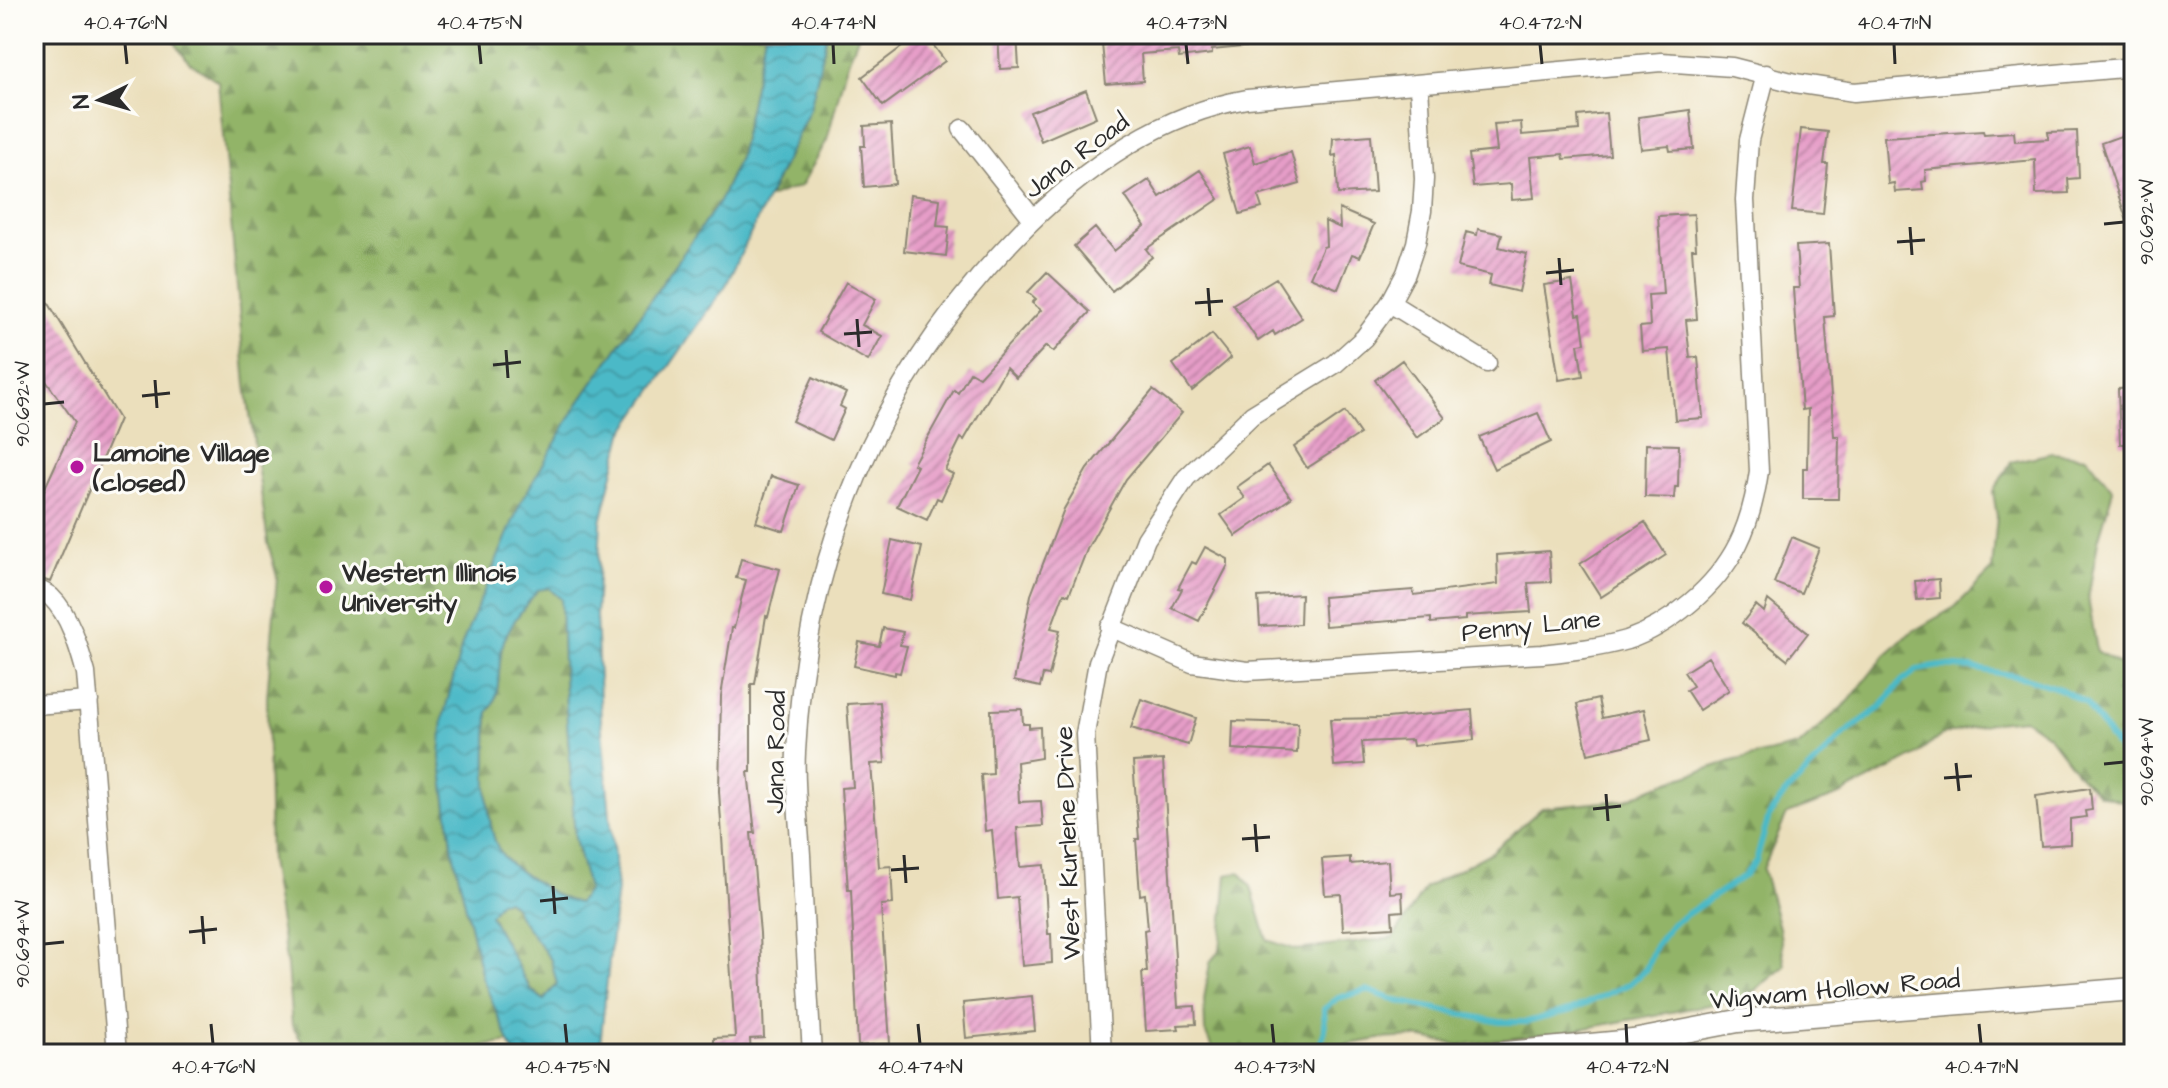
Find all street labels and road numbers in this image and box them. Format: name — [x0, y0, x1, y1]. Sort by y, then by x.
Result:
street label: Jana Road — [1017, 104, 1137, 207]
street label: Penny Lane — [1460, 601, 1603, 653]
street label: Jana Road — [757, 690, 795, 814]
street label: West Kurlene Drive — [1046, 725, 1090, 961]
street label: Wigwam Hollow Road — [1708, 961, 1962, 1021]

